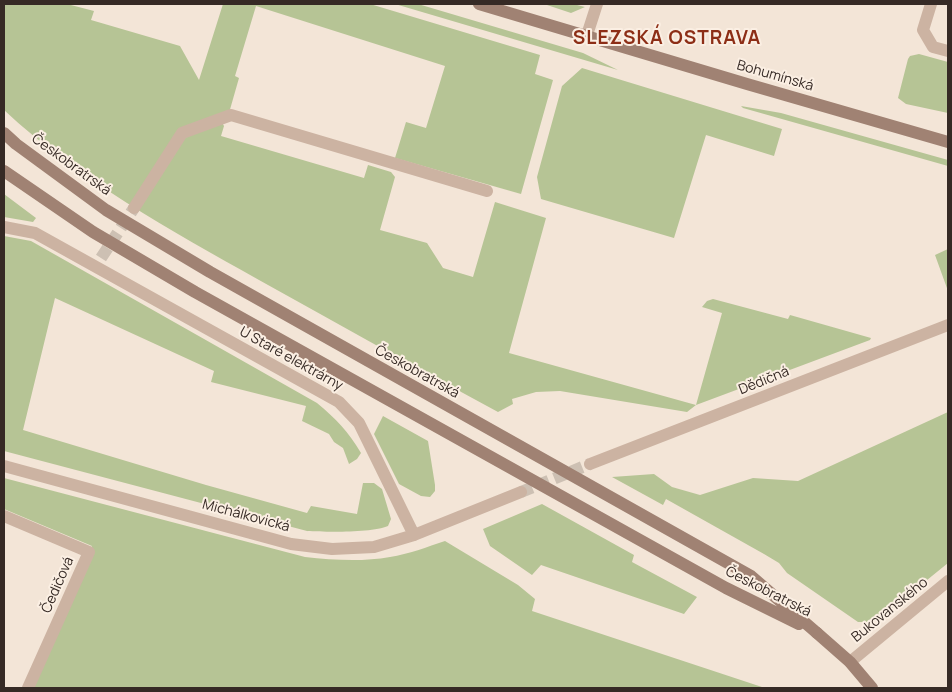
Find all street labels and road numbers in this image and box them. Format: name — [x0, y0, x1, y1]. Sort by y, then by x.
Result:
street label: Bohumínská — [735, 57, 815, 95]
street label: Českobratrská — [28, 131, 114, 199]
street label: U Staré elektrárny — [236, 324, 346, 394]
street label: Českobratrská — [372, 342, 462, 402]
street label: Dědičná — [736, 363, 792, 399]
street label: Michálkovická — [200, 496, 292, 536]
street label: Čedičová — [38, 554, 78, 616]
street label: Českobratrská — [722, 563, 814, 621]
street label: Bukovanského — [848, 574, 932, 646]

